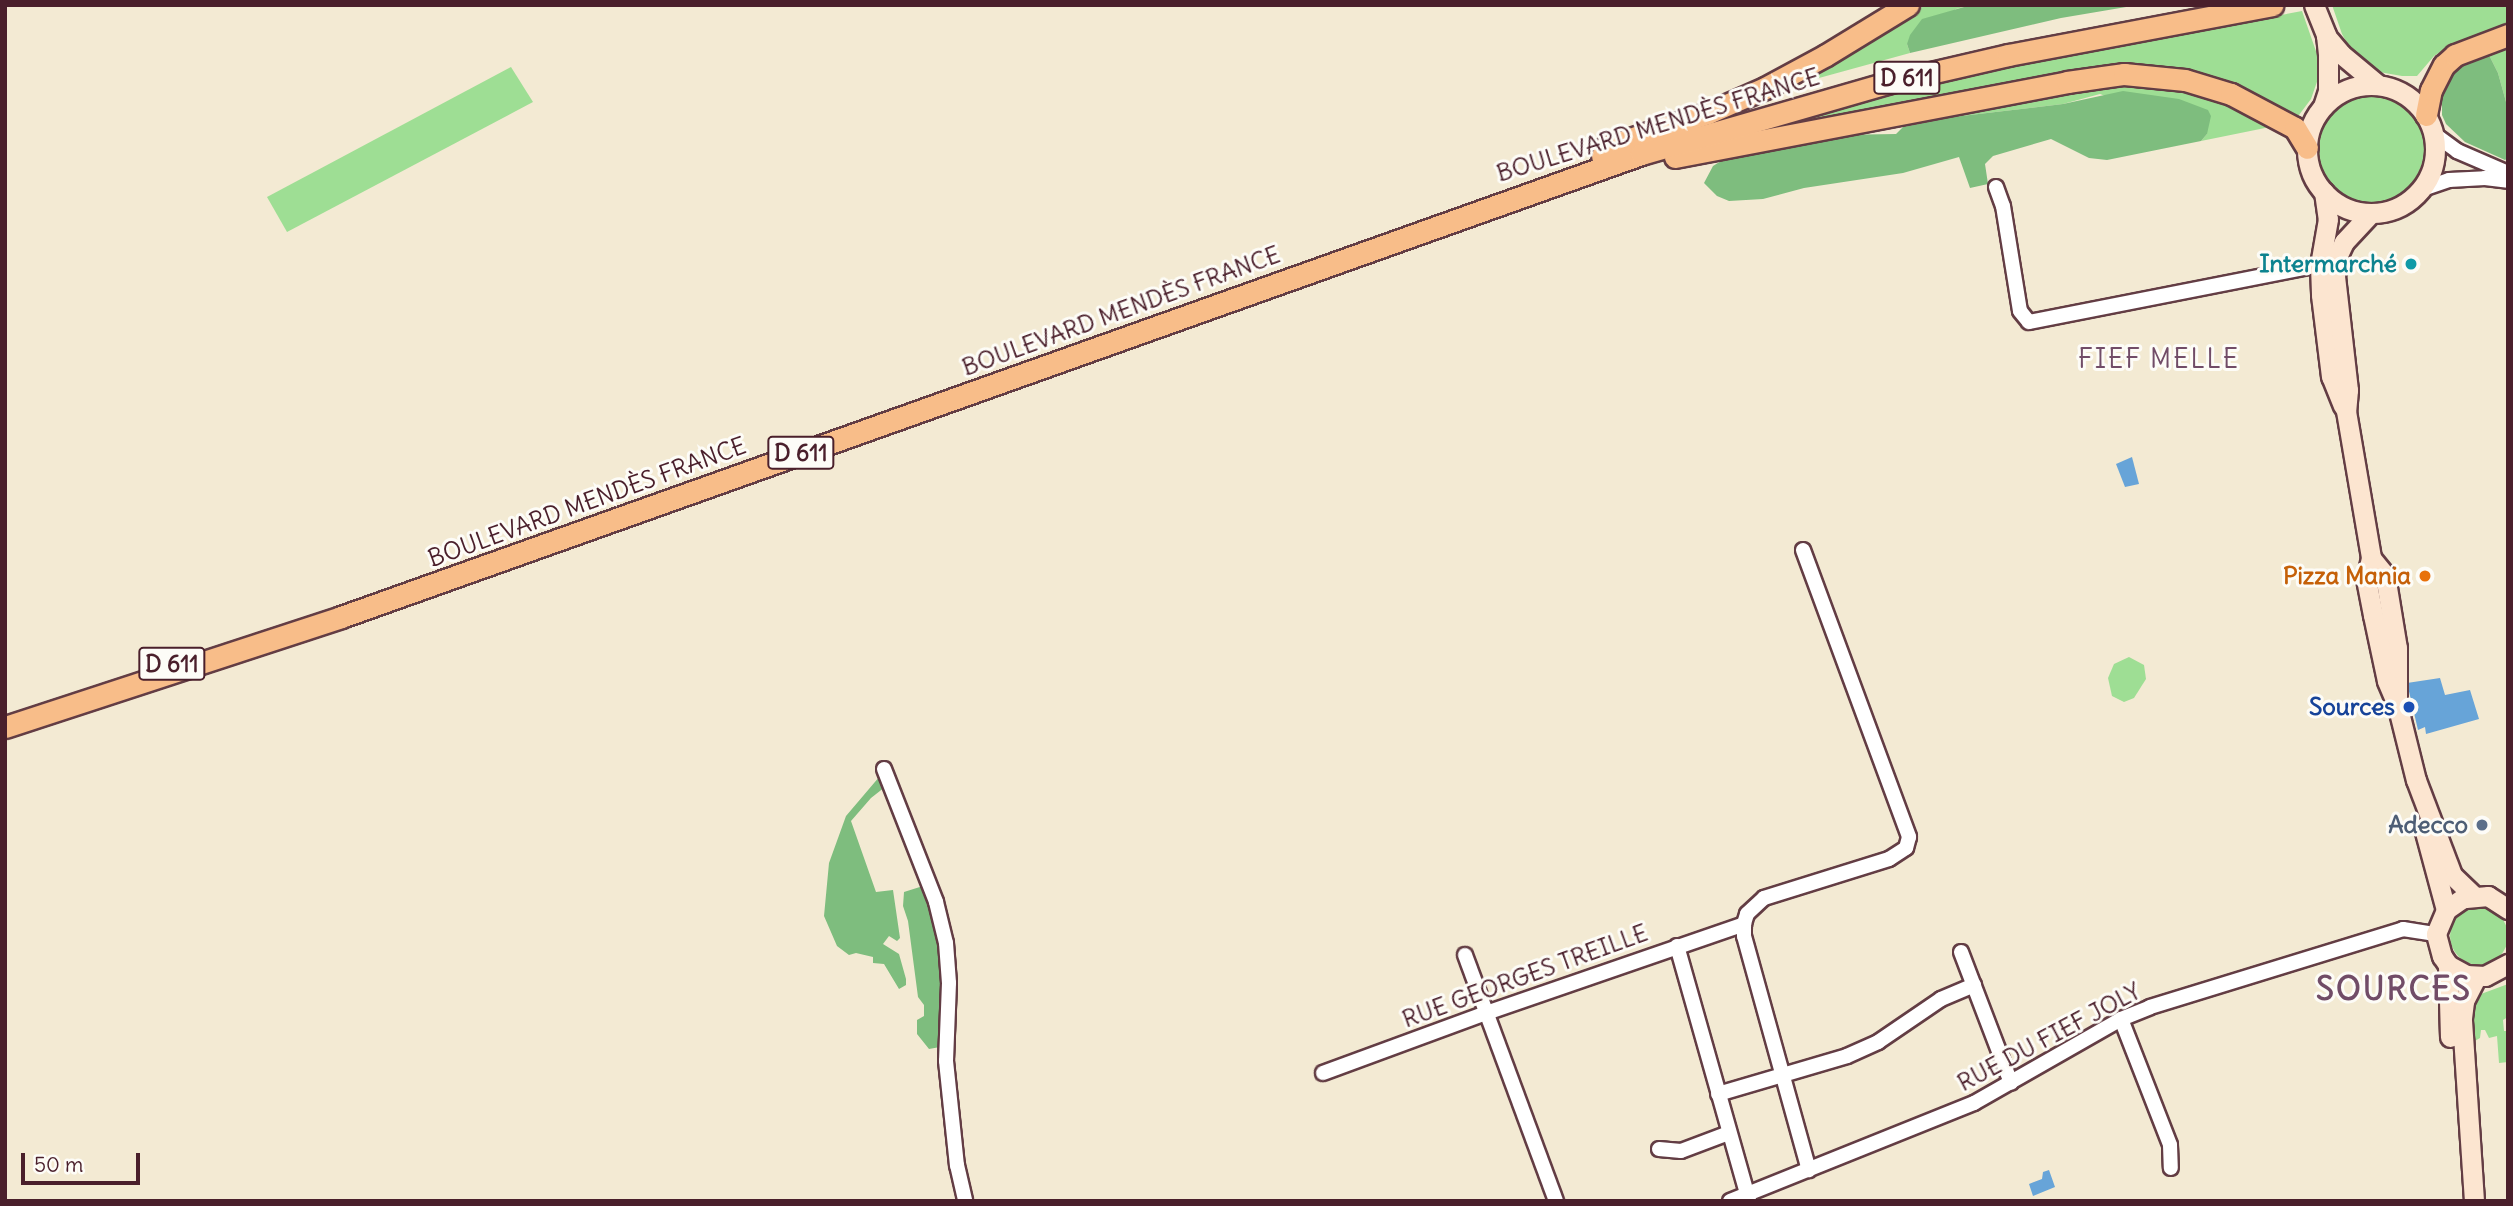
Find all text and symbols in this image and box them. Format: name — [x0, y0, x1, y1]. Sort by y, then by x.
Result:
road number: D 611 — [1872, 58, 1942, 97]
street label: BOULEVARD MENDÈS FRANCE — [1493, 62, 1823, 188]
street label: BOULEVARD MENDÈS FRANCE — [958, 240, 1284, 382]
place label: Intermarché — [2259, 250, 2397, 278]
marker: Intermarché — [2403, 256, 2419, 272]
district label: FIEF MELLE — [2079, 343, 2239, 375]
street label: BOULEVARD MENDÈS FRANCE — [424, 431, 750, 573]
road number: D 611 — [766, 433, 836, 472]
place label: Pizza Mania — [2283, 562, 2411, 590]
marker: Pizza Mania — [2417, 568, 2433, 584]
road number: D 611 — [137, 644, 207, 684]
place label: Sources — [2309, 693, 2395, 721]
marker: Sources — [2401, 699, 2417, 715]
place label: Adecco — [2388, 811, 2468, 839]
marker: Adecco — [2474, 817, 2490, 833]
street label: RUE GEORGES TREILLE — [1398, 918, 1652, 1034]
district label: SOURCES — [2317, 970, 2471, 1008]
street label: RUE DU FIEF JOLY — [1952, 977, 2146, 1097]
scale bar — [24, 1140, 144, 1184]
text: 50 m — [34, 1151, 83, 1178]

